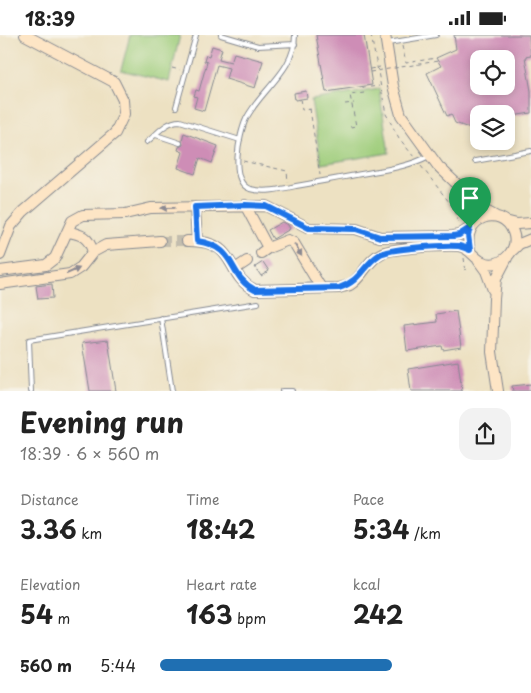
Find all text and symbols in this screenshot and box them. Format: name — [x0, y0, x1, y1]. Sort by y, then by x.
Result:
text: 18:39 — [25, 4, 75, 32]
map controls — [470, 50, 515, 150]
button: locate — [470, 50, 515, 95]
button: layers — [470, 105, 515, 150]
pin — [449, 177, 491, 228]
icon: arrive — [456, 184, 484, 212]
one-way arrow — [160, 204, 176, 212]
one-way arrow — [294, 244, 303, 257]
one-way arrow — [66, 267, 80, 275]
text: Evening run — [20, 400, 184, 443]
button: share — [459, 408, 511, 460]
text: 18:39 · 6 × 560 m — [20, 441, 159, 465]
text: Distance — [20, 489, 79, 510]
text: Time — [186, 489, 219, 510]
text: Pace — [353, 489, 384, 510]
text: 3.36 — [20, 510, 77, 548]
text: 18:42 — [186, 510, 255, 548]
text: 5:34 — [353, 510, 410, 548]
text: km — [77, 523, 102, 544]
text: /km — [410, 523, 441, 544]
text: Elevation — [20, 574, 80, 595]
text: Heart rate — [186, 574, 257, 595]
text: kcal — [353, 574, 381, 595]
text: 54 — [20, 595, 53, 633]
text: 163 — [186, 595, 233, 633]
text: 242 — [353, 595, 403, 633]
text: m — [53, 608, 70, 629]
text: bpm — [233, 608, 266, 629]
text: 560 m — [20, 653, 72, 677]
text: 5:44 — [100, 653, 136, 677]

